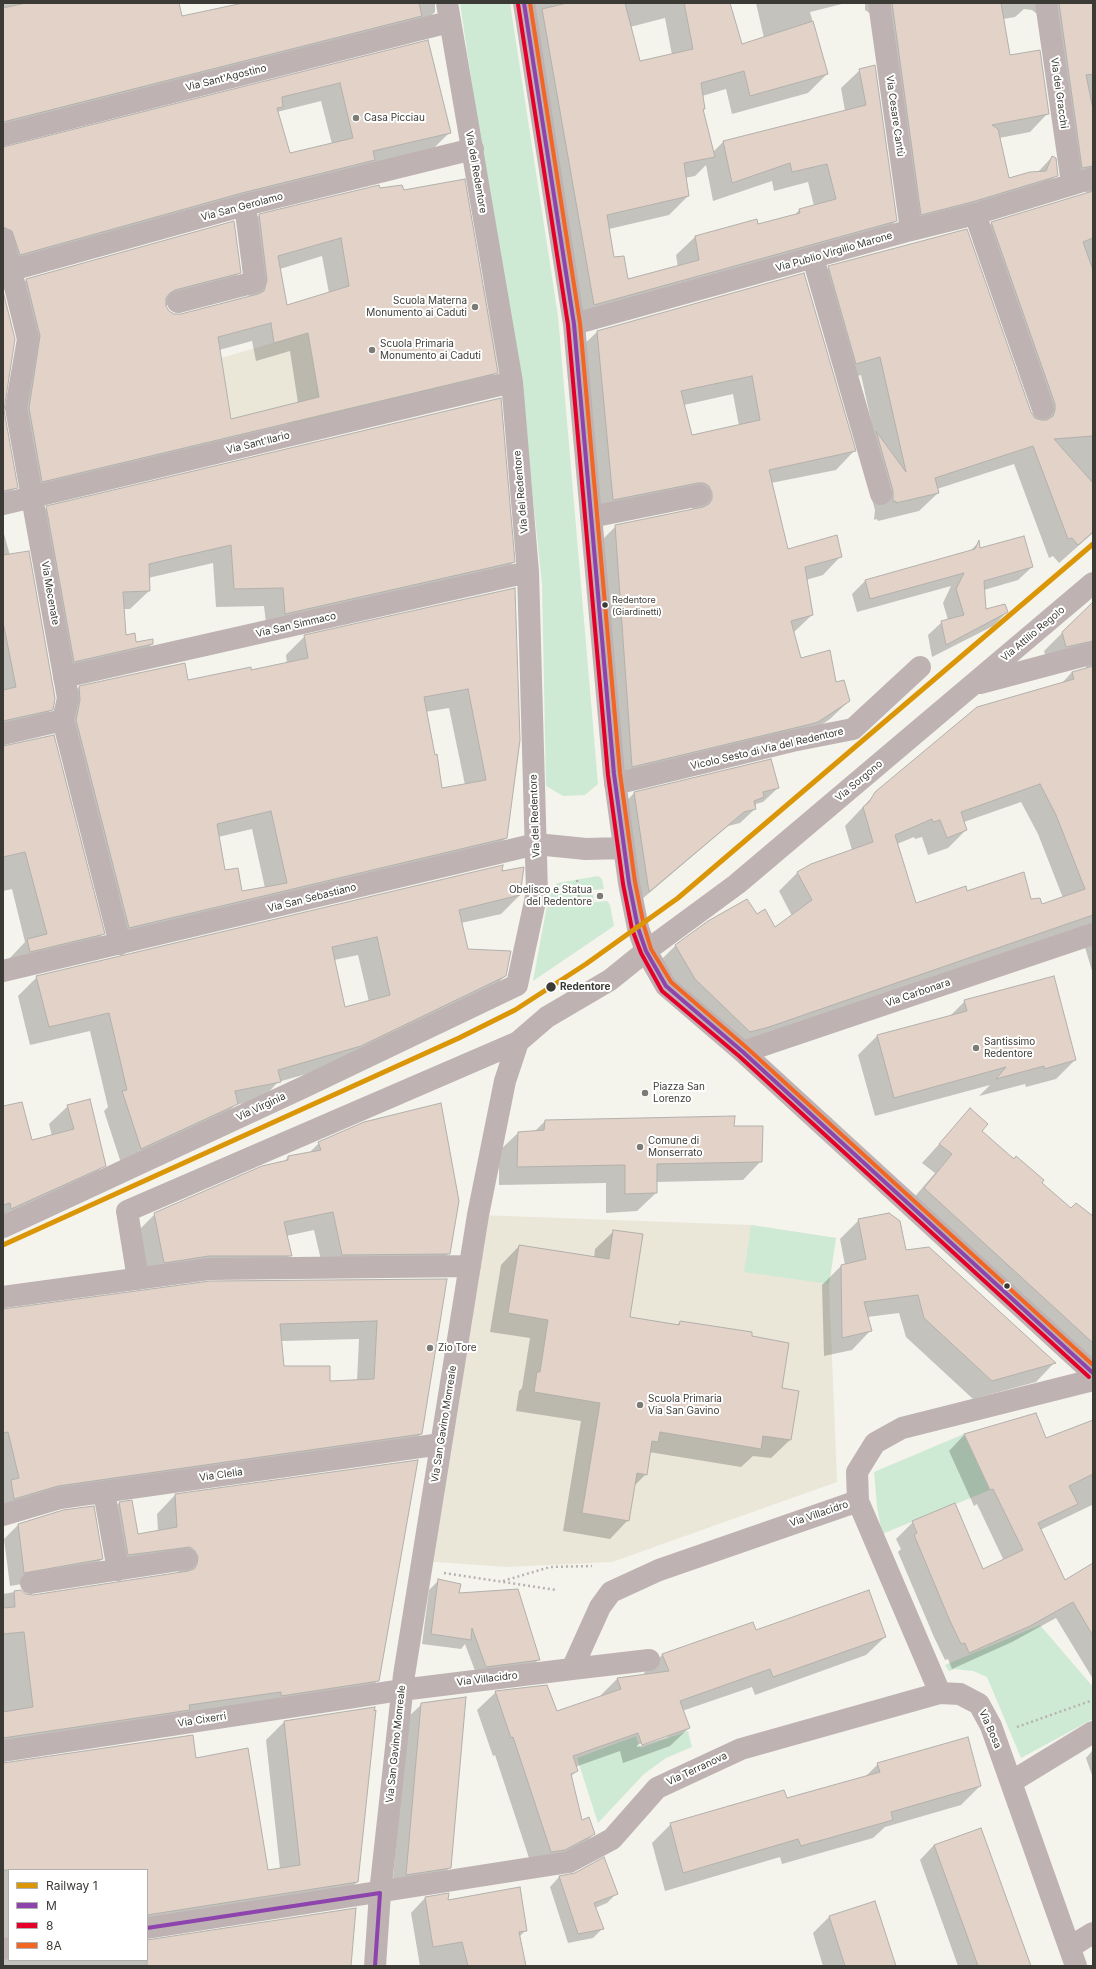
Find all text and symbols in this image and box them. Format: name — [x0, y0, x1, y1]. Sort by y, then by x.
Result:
street label: Via dei Gracchi — [1048, 57, 1070, 129]
street label: Via Sant'Agostino — [184, 62, 268, 94]
street label: Via Cesare Cantù — [883, 75, 907, 157]
place label: Casa Picciau — [364, 112, 425, 124]
marker: Casa Picciau — [351, 113, 361, 123]
street label: Via del Redentore — [463, 130, 489, 214]
street label: Via San Gerolamo — [200, 190, 284, 224]
street label: Via Publio Virgilio Marone — [774, 230, 894, 274]
place label: Scuola Materna Monumento ai Caduti — [366, 295, 467, 318]
marker: Scuola Materna Monumento ai Caduti — [470, 302, 480, 312]
place label: Scuola Primaria Monumento ai Caduti — [380, 338, 481, 362]
marker: Scuola Primaria Monumento ai Caduti — [367, 345, 377, 355]
street label: Via Sant'Ilario — [225, 429, 291, 457]
street label: Via del Redentore — [511, 450, 531, 534]
street label: Via Mecenate — [38, 560, 62, 626]
place label: Redentore (Giardinetti) — [612, 595, 662, 616]
marker: Redentore (Giardinetti) — [600, 600, 610, 610]
street label: Via Attilio Regolo — [999, 604, 1067, 664]
street label: Via San Simmaco — [255, 610, 337, 640]
street label: Vicolo Sesto di Via del Redentore — [689, 726, 845, 772]
street label: Via Sorgono — [833, 758, 885, 804]
street label: Via del Redentore — [528, 774, 542, 858]
street label: Via San Sebastiano — [266, 881, 358, 915]
place label: Obelisco e Statua del Redentore — [509, 884, 592, 908]
marker: Obelisco e Statua del Redentore — [595, 891, 605, 901]
street label: Via Carbonara — [884, 976, 952, 1010]
marker: Redentore — [544, 980, 558, 994]
place label: Redentore — [560, 981, 610, 993]
place label: Santissimo Redentore — [984, 1036, 1035, 1060]
marker: Santissimo Redentore — [971, 1043, 981, 1053]
place label: Piazza San Lorenzo — [653, 1081, 705, 1104]
marker: Piazza San Lorenzo — [640, 1088, 650, 1098]
street label: Via Virginia — [234, 1090, 288, 1124]
place label: Comune di Monserrato — [648, 1135, 703, 1158]
marker: Comune di Monserrato — [635, 1142, 645, 1152]
unlabelled marker — [1002, 1281, 1012, 1291]
place label: Zio Tore — [438, 1342, 477, 1354]
marker: Zio Tore — [425, 1343, 435, 1353]
street label: Via San Gavino Monreale — [429, 1365, 459, 1483]
place label: Scuola Primaria Via San Gavino — [648, 1393, 722, 1416]
marker: Scuola Primaria Via San Gavino — [635, 1400, 645, 1410]
street label: Via Clelia — [198, 1466, 244, 1484]
street label: Via Villacidro — [788, 1498, 850, 1530]
street label: Via Villacidro — [456, 1669, 518, 1689]
street label: Via San Gavino Monreale — [384, 1684, 408, 1804]
street label: Via Bosa — [976, 1708, 1004, 1750]
street label: Via Cixerri — [177, 1710, 227, 1730]
street label: Via Terranova — [665, 1750, 729, 1788]
legend — [8, 1869, 148, 1961]
text: Railway 1 — [46, 1878, 98, 1893]
text: M — [46, 1898, 57, 1913]
text: 8 — [46, 1918, 53, 1933]
text: 8A — [46, 1938, 62, 1953]

